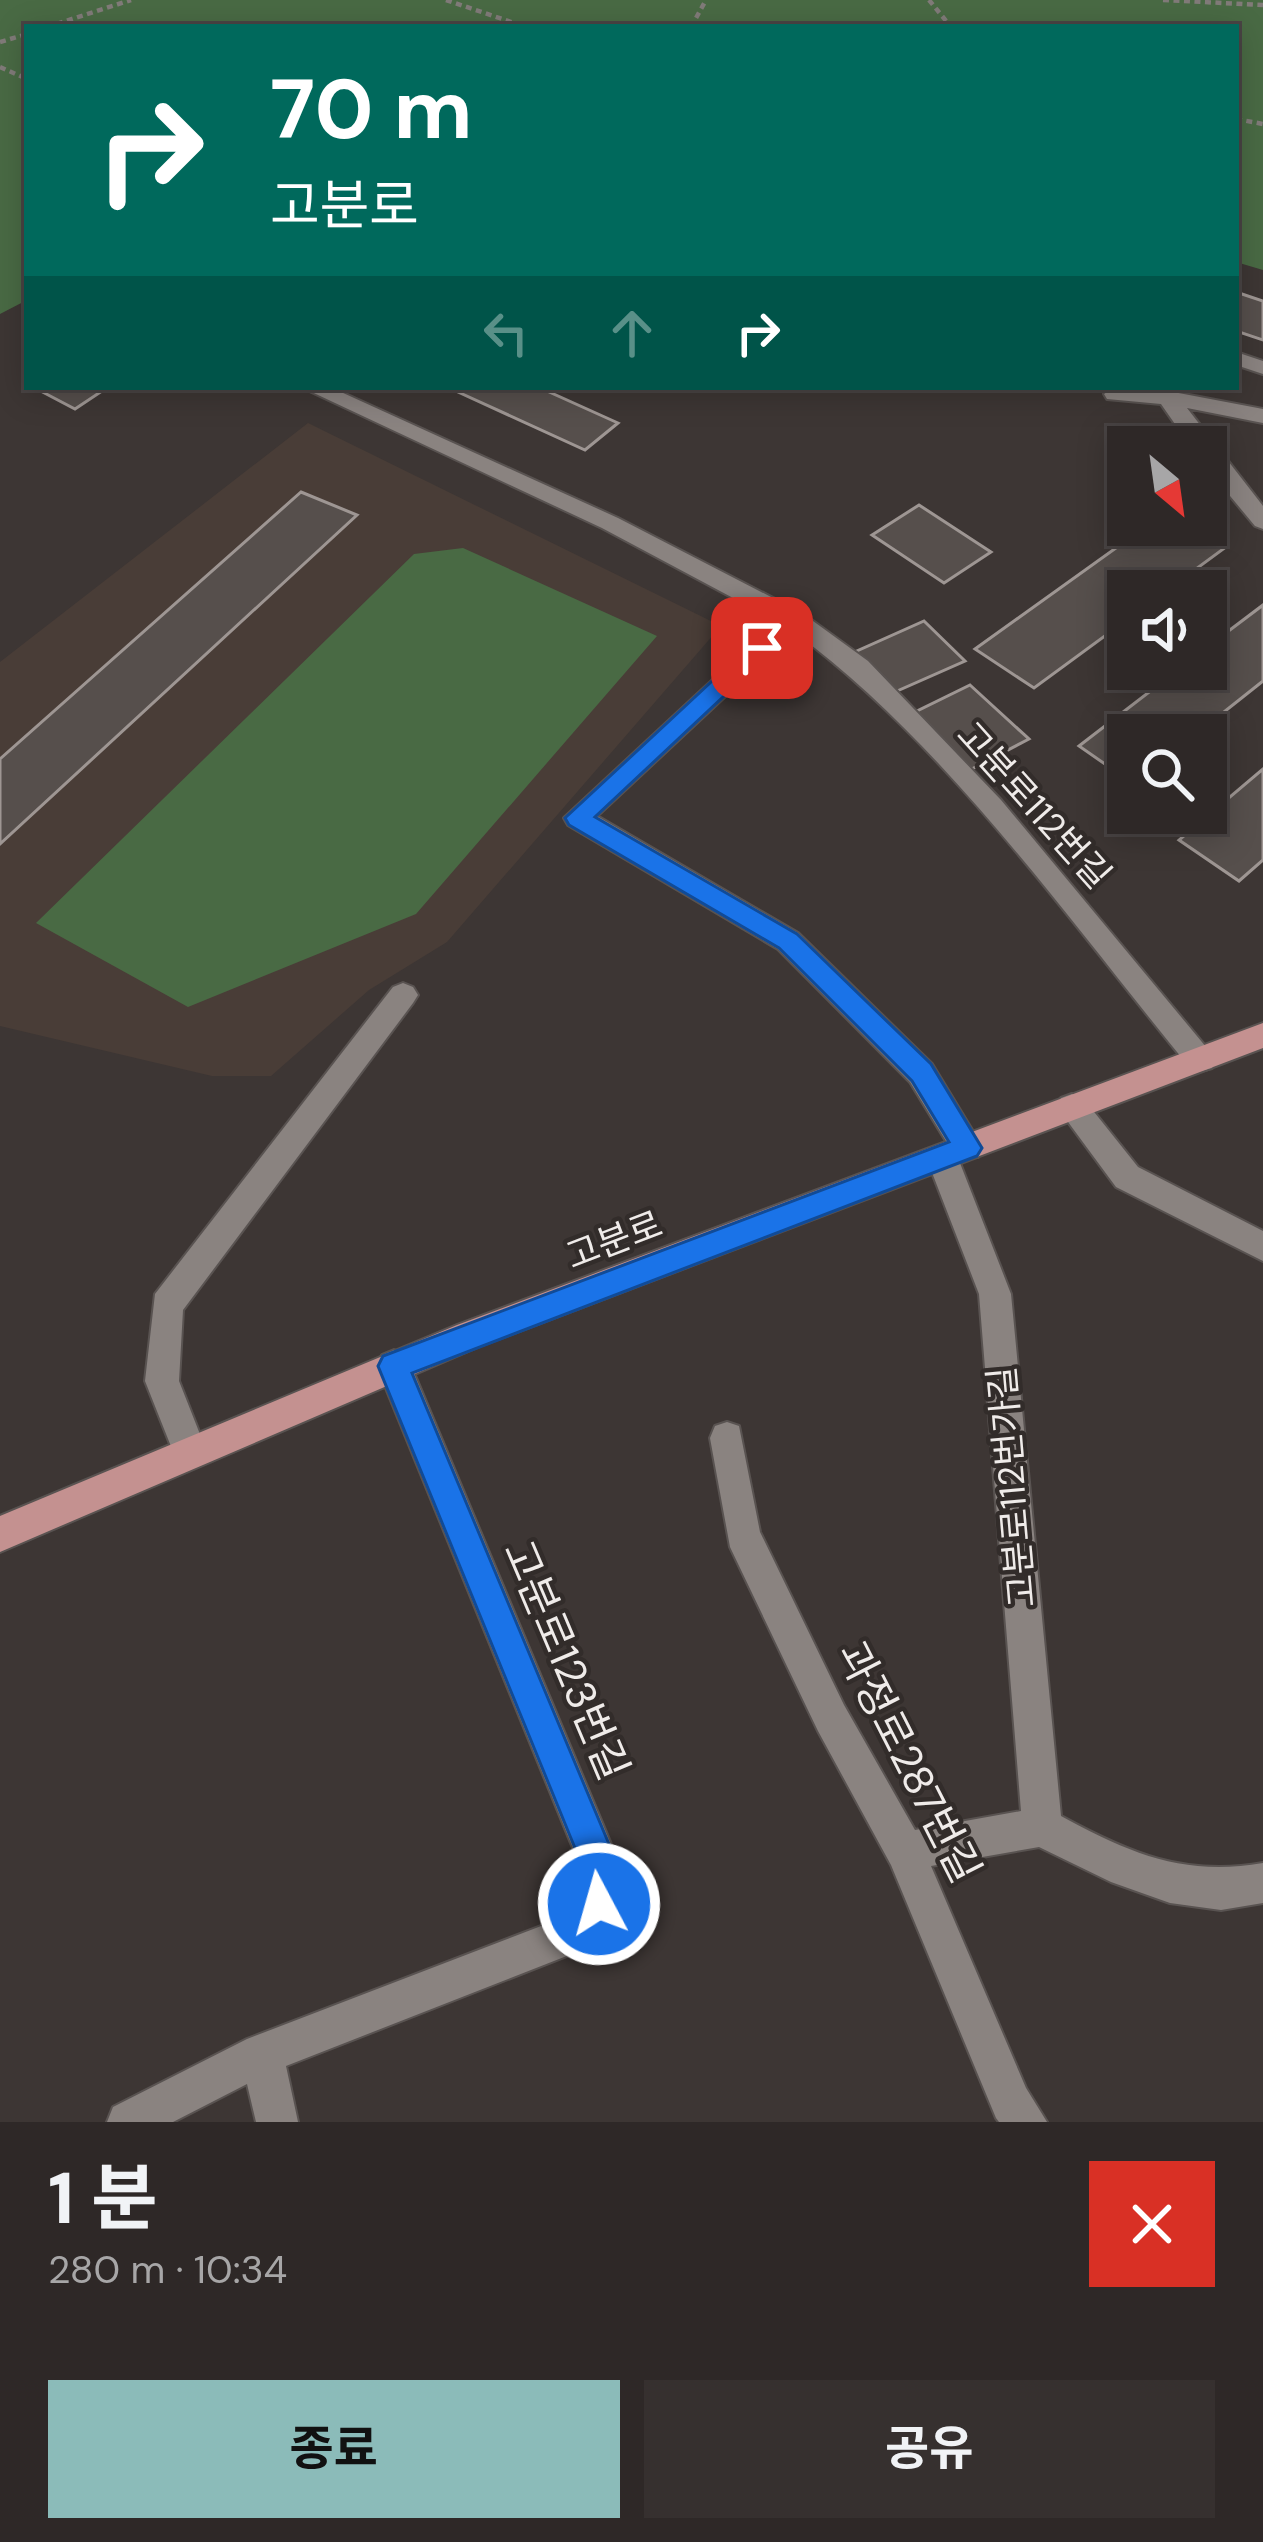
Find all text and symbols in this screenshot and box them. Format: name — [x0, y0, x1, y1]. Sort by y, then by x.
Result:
text: 70 m — [270, 55, 473, 164]
icon: right — [72, 72, 228, 228]
text: 고분로 — [270, 170, 419, 241]
icon: left — [473, 300, 539, 366]
icon: ahead — [599, 300, 665, 366]
icon: right — [725, 300, 791, 366]
north arrow — [1107, 426, 1227, 546]
map controls — [1107, 426, 1227, 834]
button: sound — [1107, 570, 1227, 690]
pin — [711, 597, 813, 699]
icon: arrive — [729, 615, 795, 681]
street label: 고분로112번길 — [947, 712, 1121, 898]
button: search — [1107, 714, 1227, 834]
street label: 고분로 — [559, 1200, 669, 1280]
street label: 고분로112번가길 — [978, 1364, 1046, 1610]
street label: 고분로123번길 — [491, 1532, 641, 1788]
street label: 과정로287번길 — [825, 1632, 993, 1892]
position arrow — [536, 1841, 662, 1967]
text: 1 분 — [48, 2152, 157, 2245]
button: close — [1089, 2161, 1215, 2287]
text: 280 m · 10:34 — [48, 2244, 287, 2295]
button: 종료 — [48, 2380, 620, 2518]
button: 공유 — [644, 2380, 1215, 2518]

